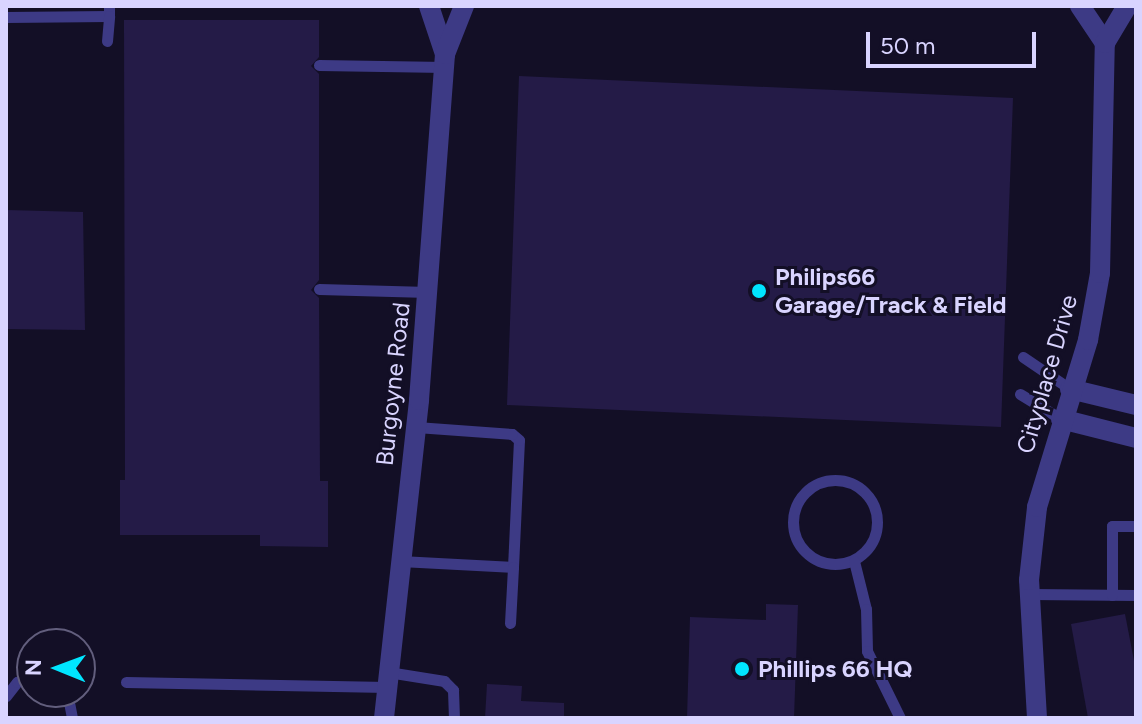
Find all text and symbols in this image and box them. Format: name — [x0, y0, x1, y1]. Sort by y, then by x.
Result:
scale bar — [870, 16, 1040, 66]
text: 50 m — [880, 31, 936, 60]
place label: Philips66 Garage/Track & Field — [775, 263, 1007, 319]
marker: Philips66 Garage/Track & Field — [750, 282, 768, 300]
street label: Cityplace Drive — [1011, 291, 1083, 457]
street label: Burgoyne Road — [370, 301, 416, 467]
north arrow — [16, 628, 96, 708]
place label: Phillips 66 HQ — [758, 655, 912, 683]
text: N — [20, 659, 47, 676]
marker: Phillips 66 HQ — [733, 660, 751, 678]

